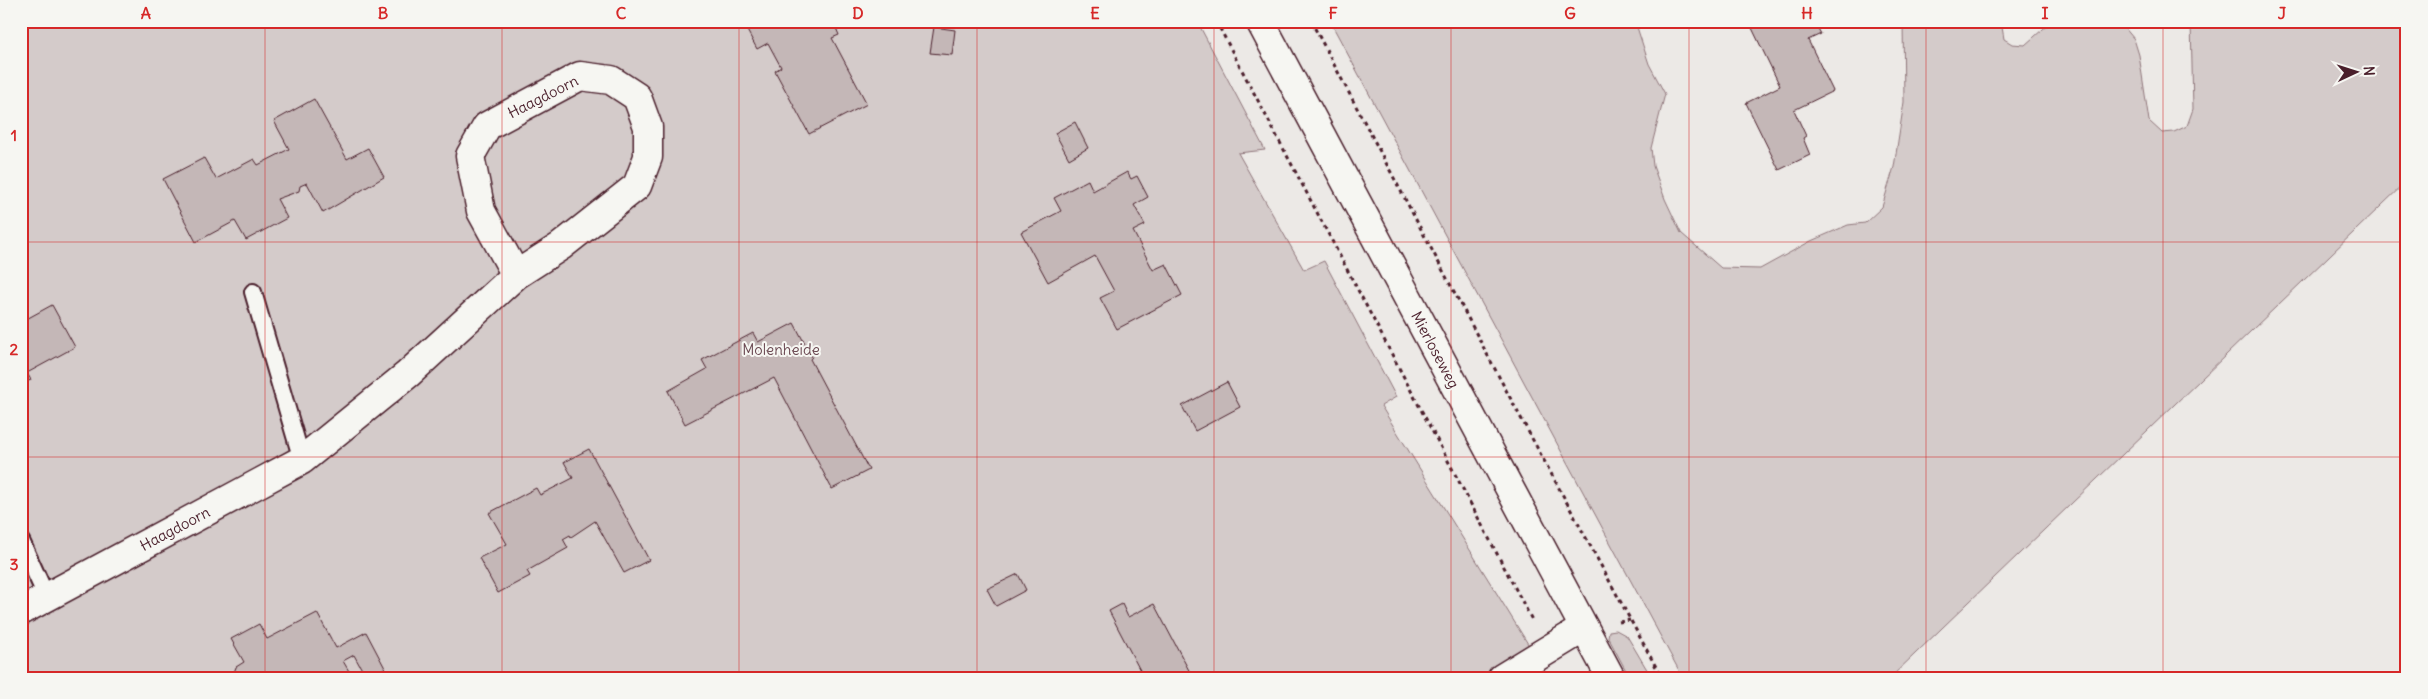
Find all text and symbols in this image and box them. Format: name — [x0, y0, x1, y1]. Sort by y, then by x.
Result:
text: A — [141, 3, 151, 23]
text: B — [378, 3, 389, 23]
text: C — [616, 3, 627, 23]
text: D — [852, 3, 864, 23]
text: E — [1090, 3, 1100, 23]
text: F — [1328, 3, 1338, 23]
text: G — [1564, 3, 1576, 23]
text: H — [1801, 3, 1813, 23]
text: I — [2042, 3, 2049, 23]
text: J — [2278, 3, 2287, 23]
north arrow — [2330, 48, 2380, 98]
text: N — [2360, 66, 2378, 77]
street label: Haagdoorn — [504, 71, 582, 122]
text: 1 — [11, 125, 17, 145]
street label: Mierloseweg — [1407, 308, 1464, 392]
text: 2 — [10, 339, 19, 359]
park label: Molenheide — [742, 340, 820, 359]
street label: Haagdoorn — [136, 502, 213, 555]
text: 3 — [9, 554, 19, 574]

